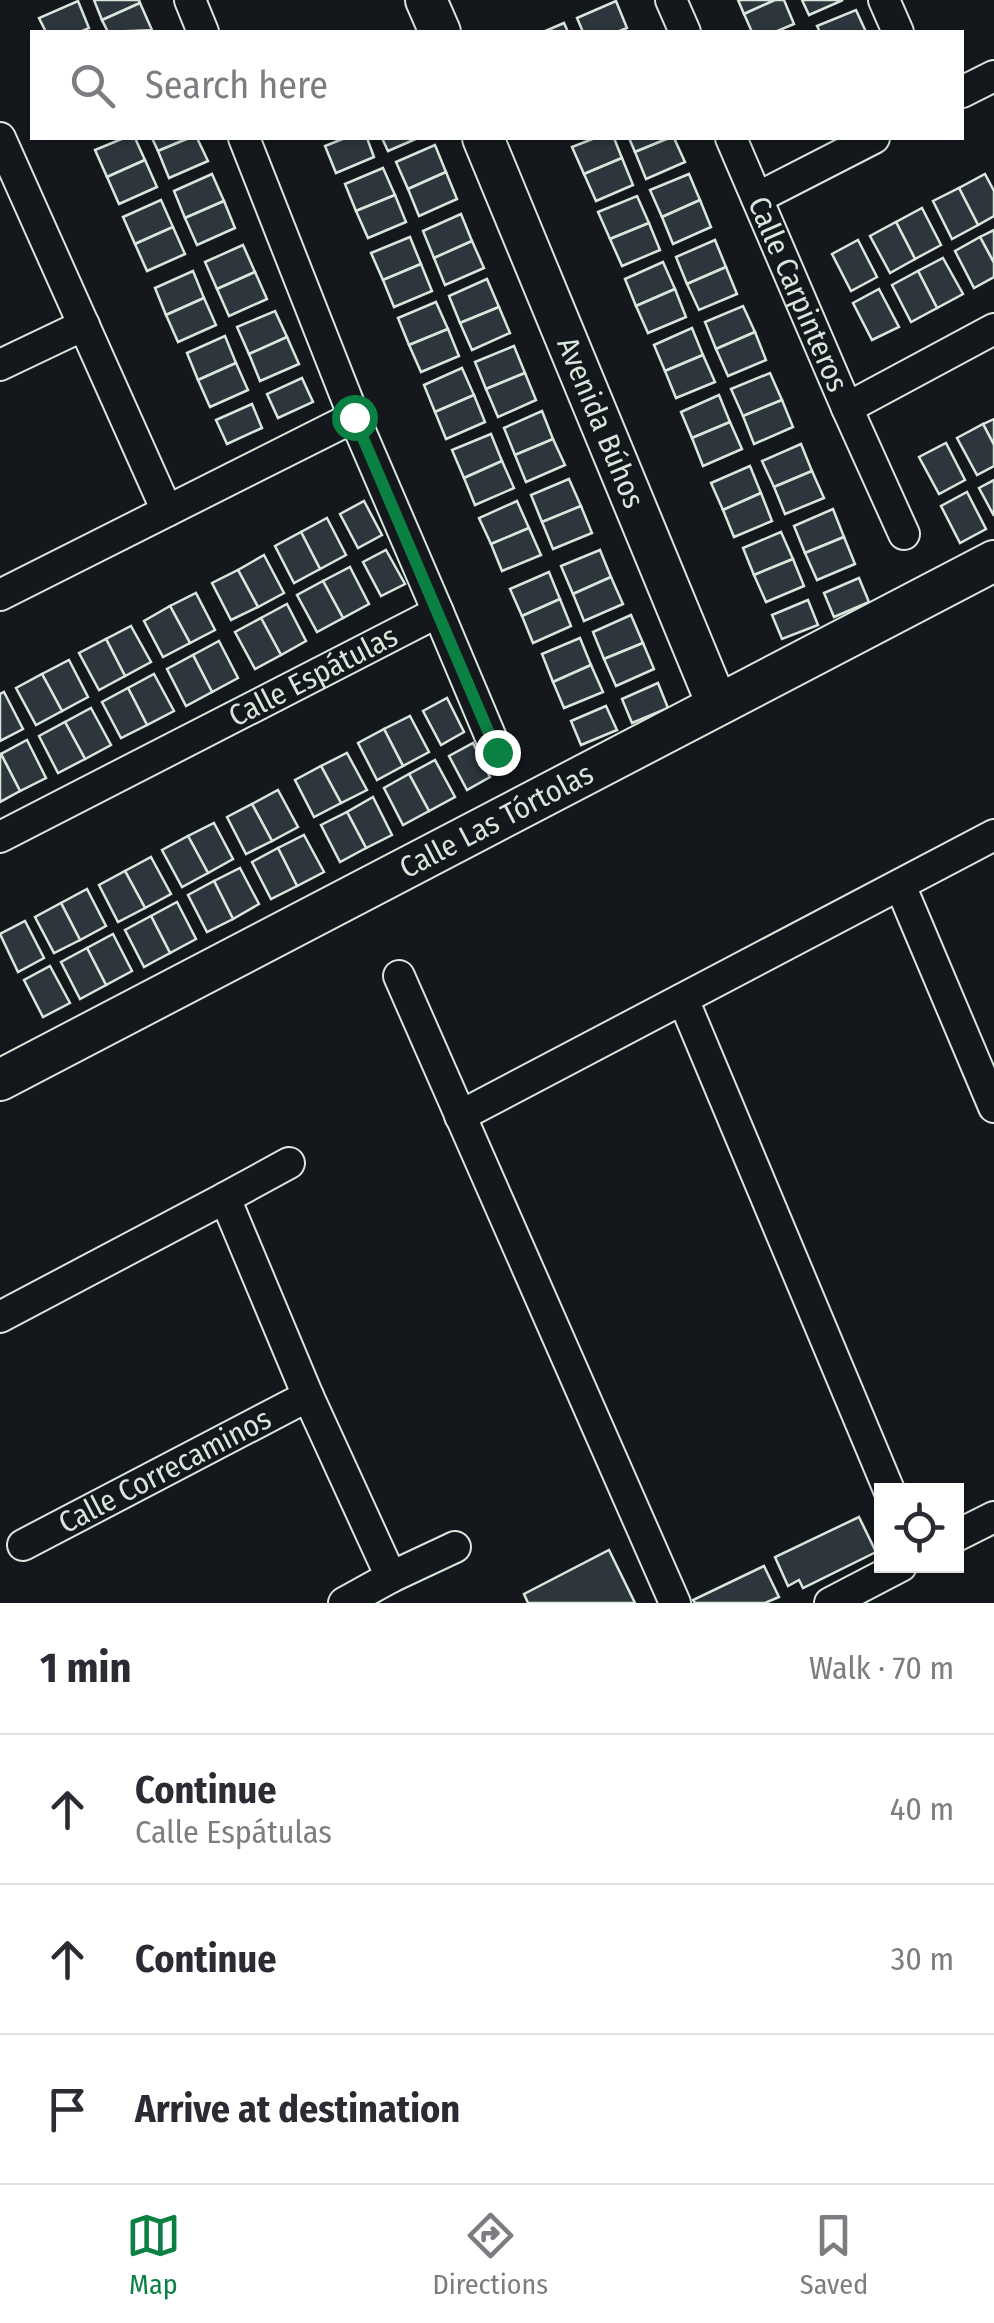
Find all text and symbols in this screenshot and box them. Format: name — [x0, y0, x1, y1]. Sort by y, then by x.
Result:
search box — [30, 30, 964, 140]
icon: search — [65, 58, 120, 113]
text: Search here — [145, 62, 328, 108]
street label: Calle Carpinteros — [740, 191, 856, 397]
street label: Avenida Búhos — [549, 332, 652, 513]
route start — [332, 395, 378, 441]
street label: Calle Espátulas — [223, 618, 403, 734]
route end — [475, 730, 521, 776]
street label: Calle Las Tórtolas — [394, 756, 599, 886]
street label: Calle Correcaminos — [52, 1401, 277, 1541]
map controls — [874, 1483, 964, 1573]
button: locate — [874, 1483, 964, 1573]
text: 1 min — [40, 1643, 131, 1693]
text: Walk · 70 m — [809, 1649, 954, 1687]
text: Continue — [135, 1767, 276, 1813]
icon: ahead — [40, 1782, 95, 1837]
text: 40 m — [890, 1790, 954, 1828]
text: Calle Espátulas — [135, 1813, 332, 1851]
icon: ahead — [40, 1932, 95, 1987]
text: Continue — [135, 1936, 276, 1982]
text: 30 m — [891, 1940, 954, 1978]
icon: arrive — [40, 2082, 95, 2137]
text: Arrive at destination — [135, 2086, 460, 2132]
tab: Map — [126, 2208, 181, 2301]
tab: Directions — [432, 2208, 548, 2301]
tab: Saved — [800, 2208, 868, 2301]

